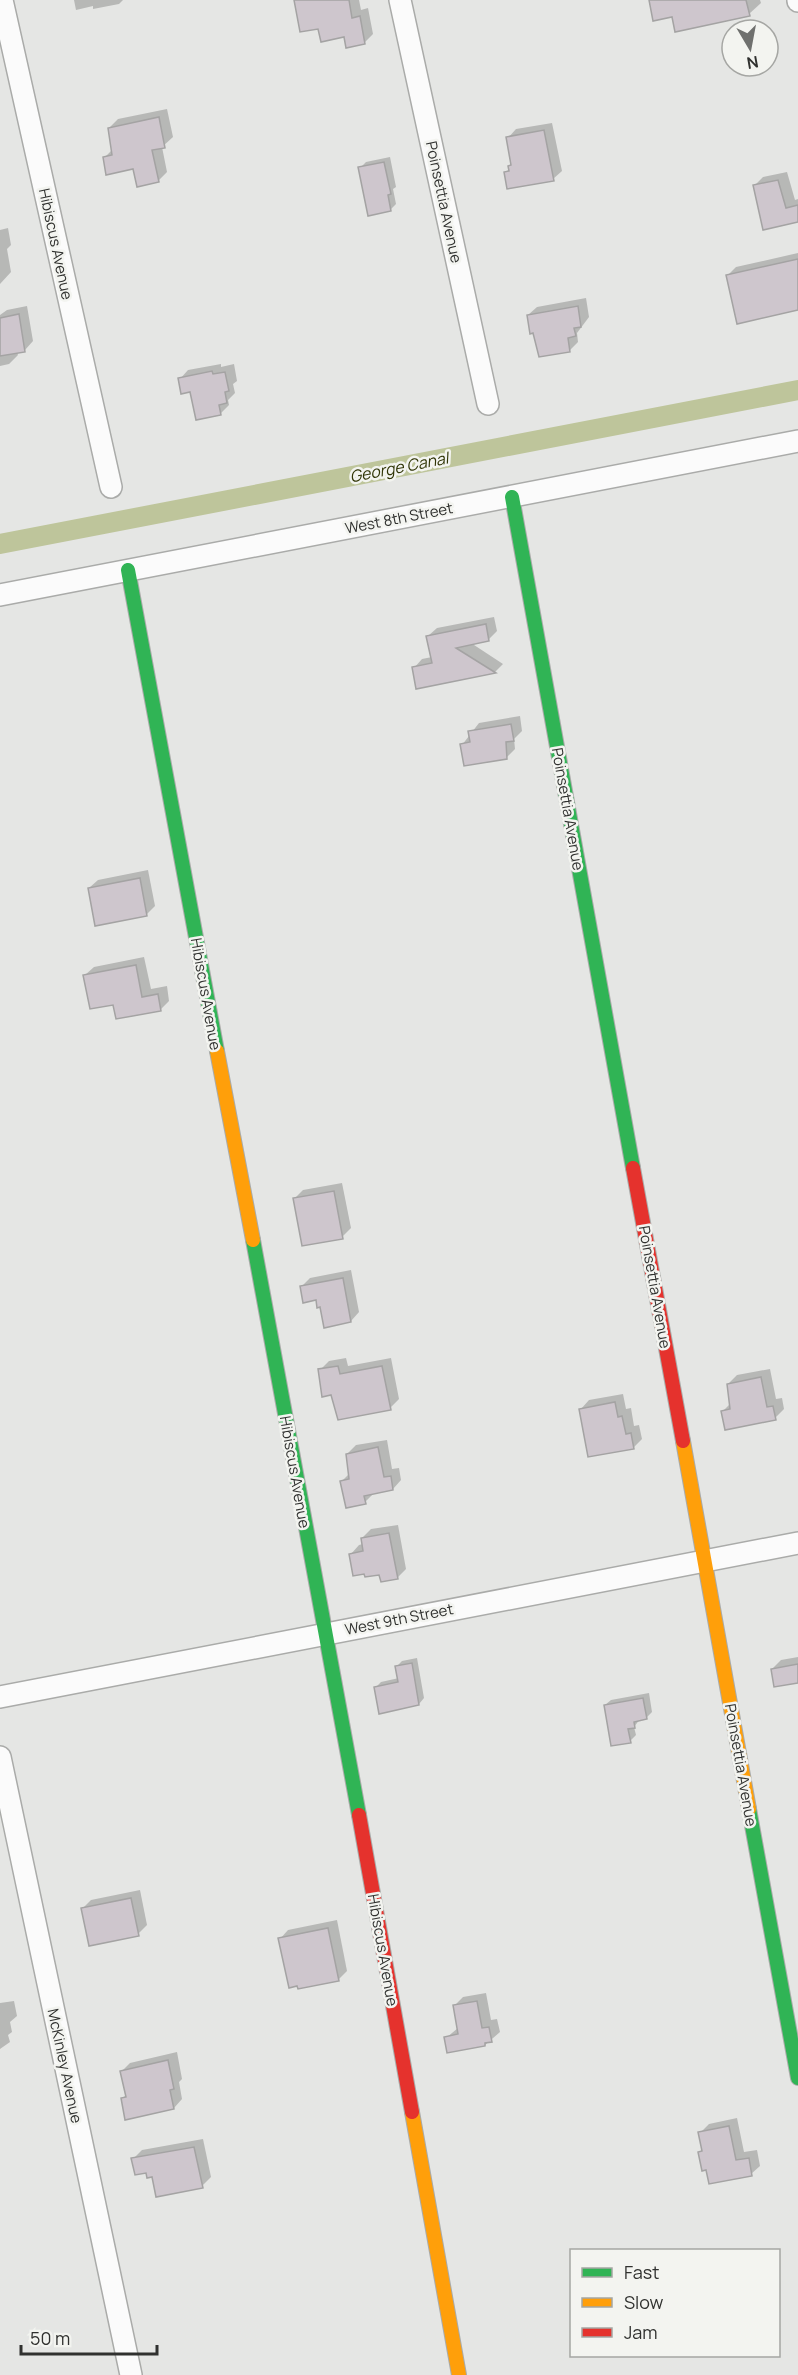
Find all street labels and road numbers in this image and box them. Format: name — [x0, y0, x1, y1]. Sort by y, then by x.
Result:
street label: Poinsettia Avenue — [421, 139, 467, 265]
street label: Hibiscus Avenue — [34, 186, 78, 302]
street label: West 8th Street — [343, 497, 455, 539]
street label: Poinsettia Avenue — [547, 746, 589, 872]
street label: Hibiscus Avenue — [186, 936, 226, 1052]
street label: Poinsettia Avenue — [634, 1224, 676, 1350]
street label: Hibiscus Avenue — [275, 1414, 315, 1530]
street label: West 9th Street — [343, 1598, 455, 1640]
street label: Poinsettia Avenue — [720, 1702, 762, 1828]
street label: Hibiscus Avenue — [363, 1892, 403, 2008]
street label: McKinley Avenue — [43, 2007, 87, 2125]

